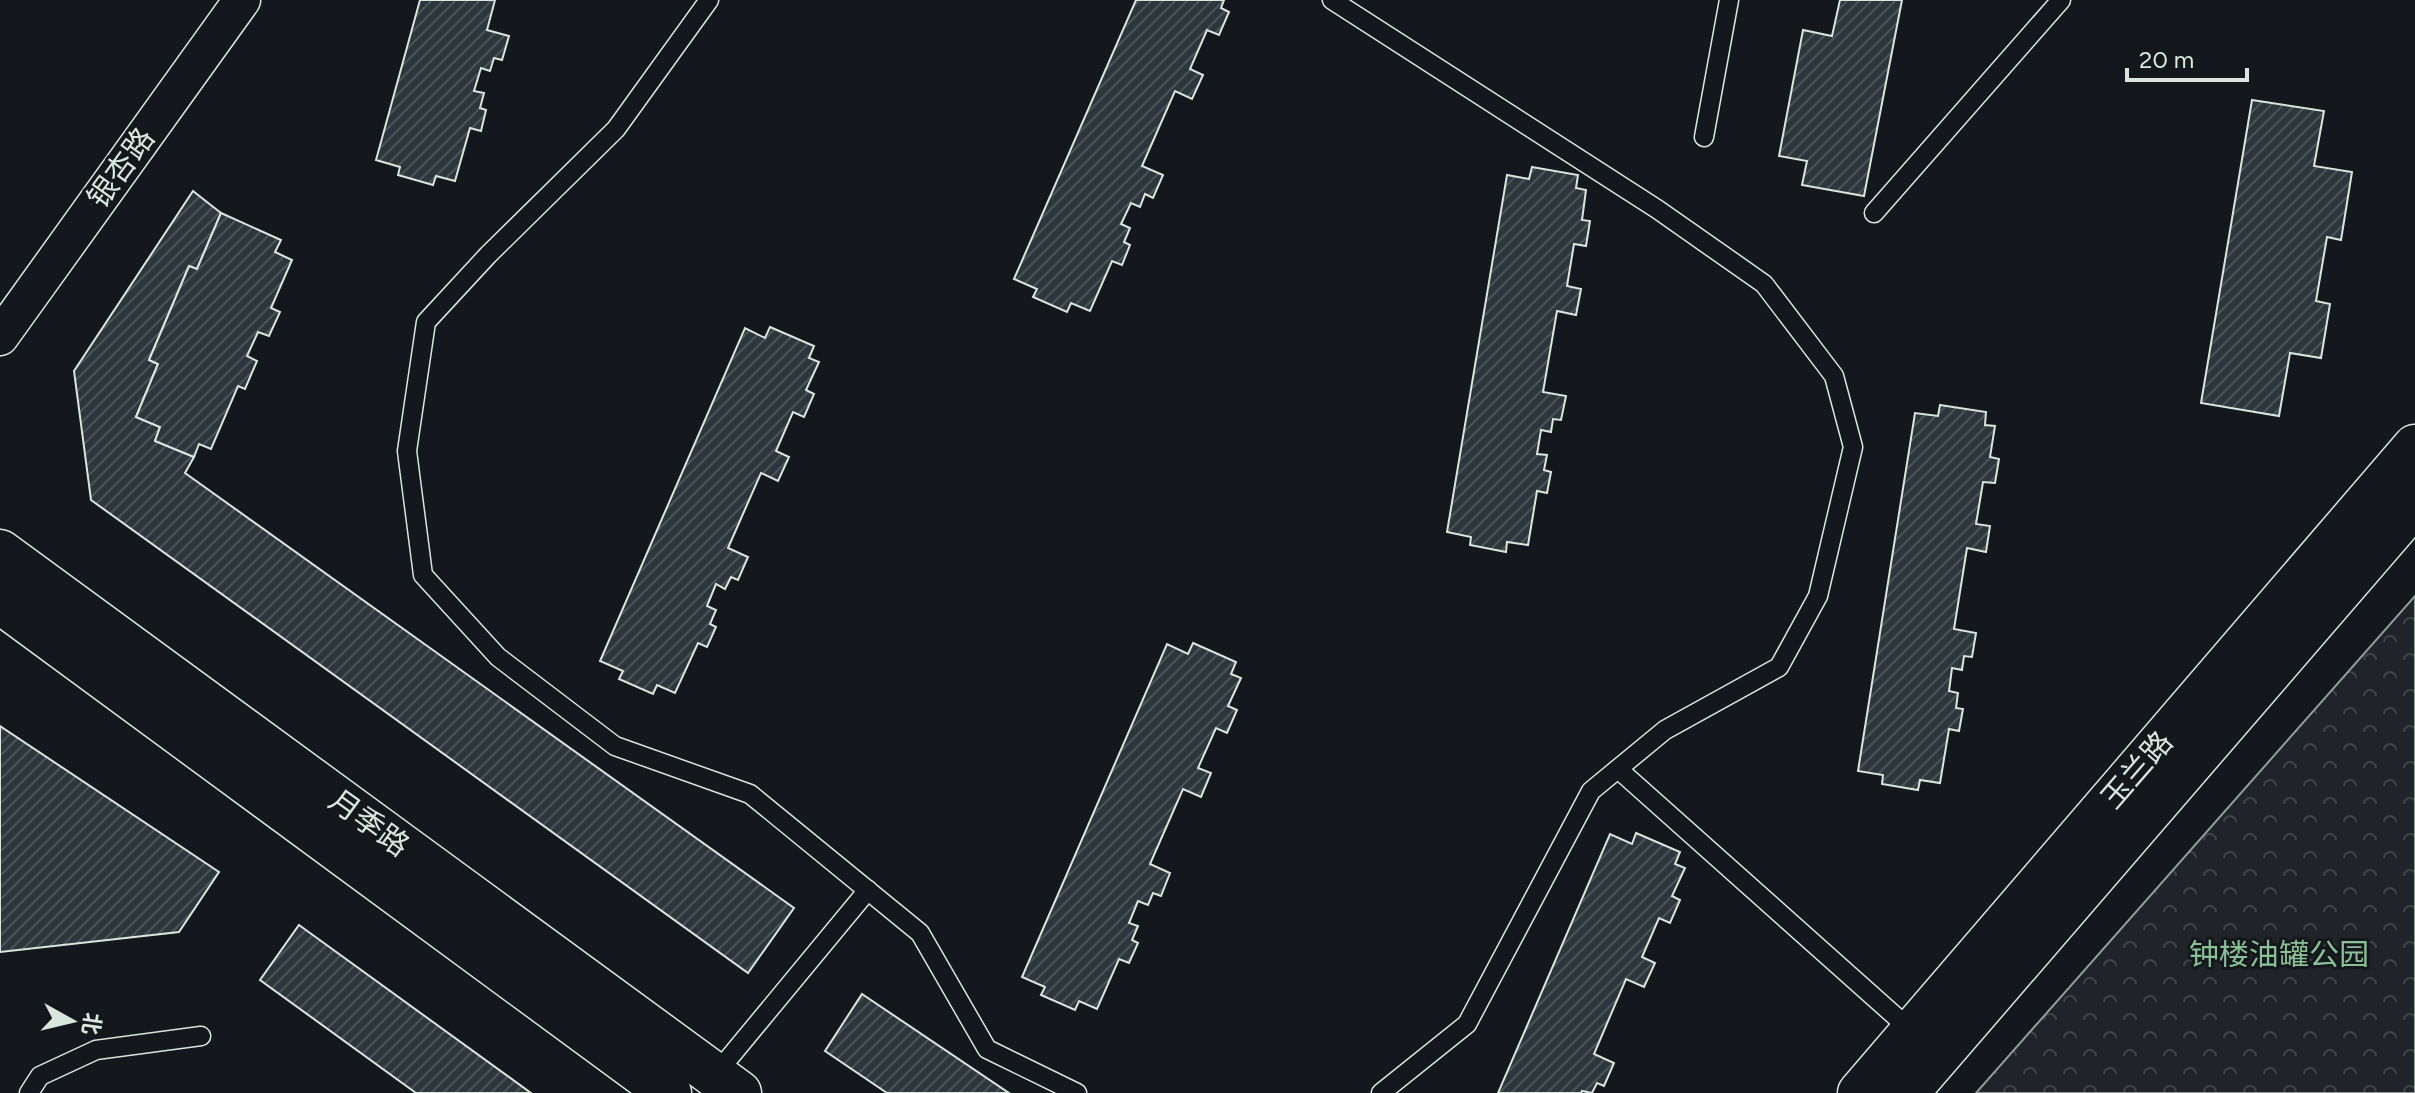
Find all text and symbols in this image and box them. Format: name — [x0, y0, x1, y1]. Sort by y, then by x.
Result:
scale bar — [2127, 32, 2247, 82]
text: 20 m — [2139, 45, 2194, 74]
street label: 银杏路 — [79, 120, 162, 215]
street label: 玉兰路 — [2093, 724, 2180, 816]
street label: 月季路 — [322, 781, 417, 864]
park label: 钟楼油罐公园 — [2189, 936, 2369, 973]
north arrow — [32, 981, 112, 1061]
text: 北 — [76, 1011, 106, 1036]

